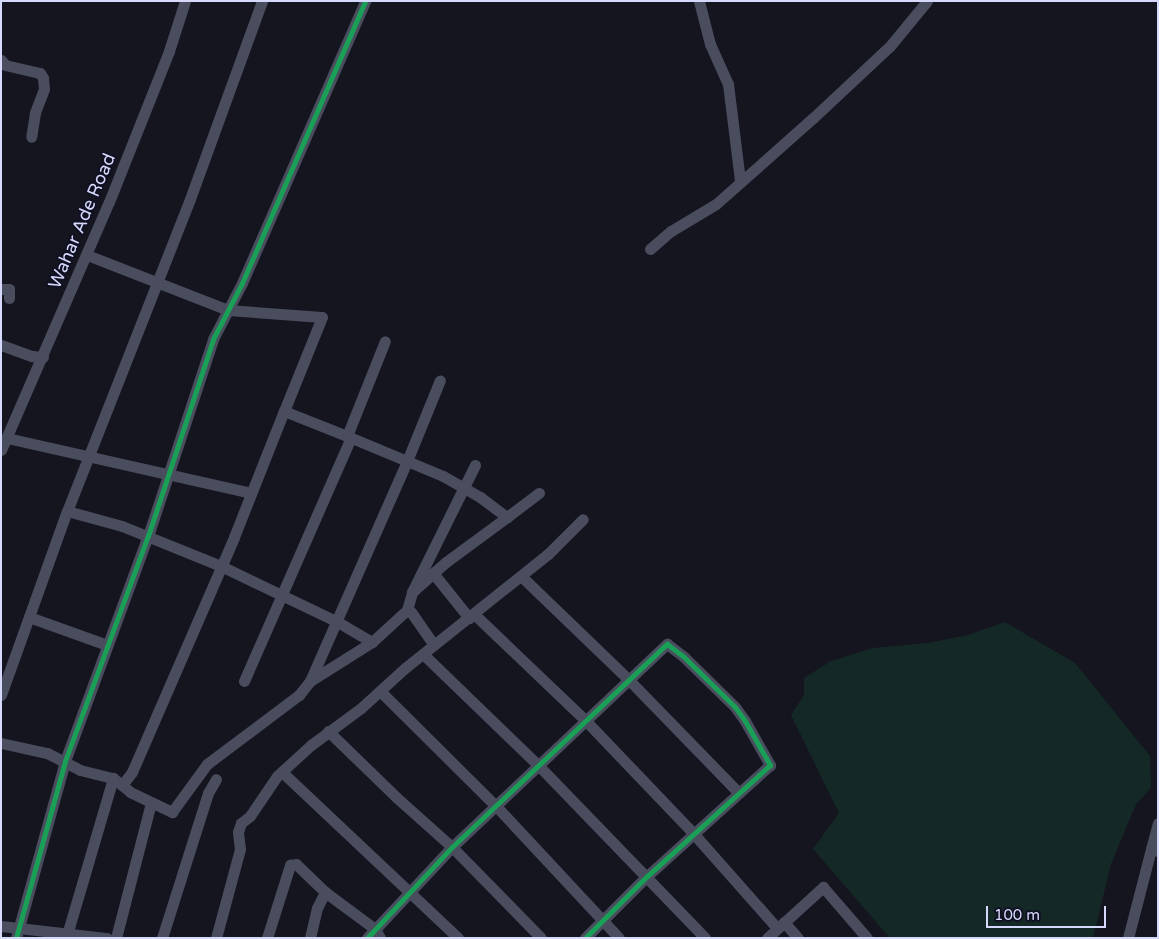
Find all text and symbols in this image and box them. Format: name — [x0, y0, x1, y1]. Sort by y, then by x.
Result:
street label: Wahar Ade Road — [44, 150, 120, 292]
scale bar — [989, 896, 1109, 928]
text: 100 m — [994, 906, 1040, 924]

